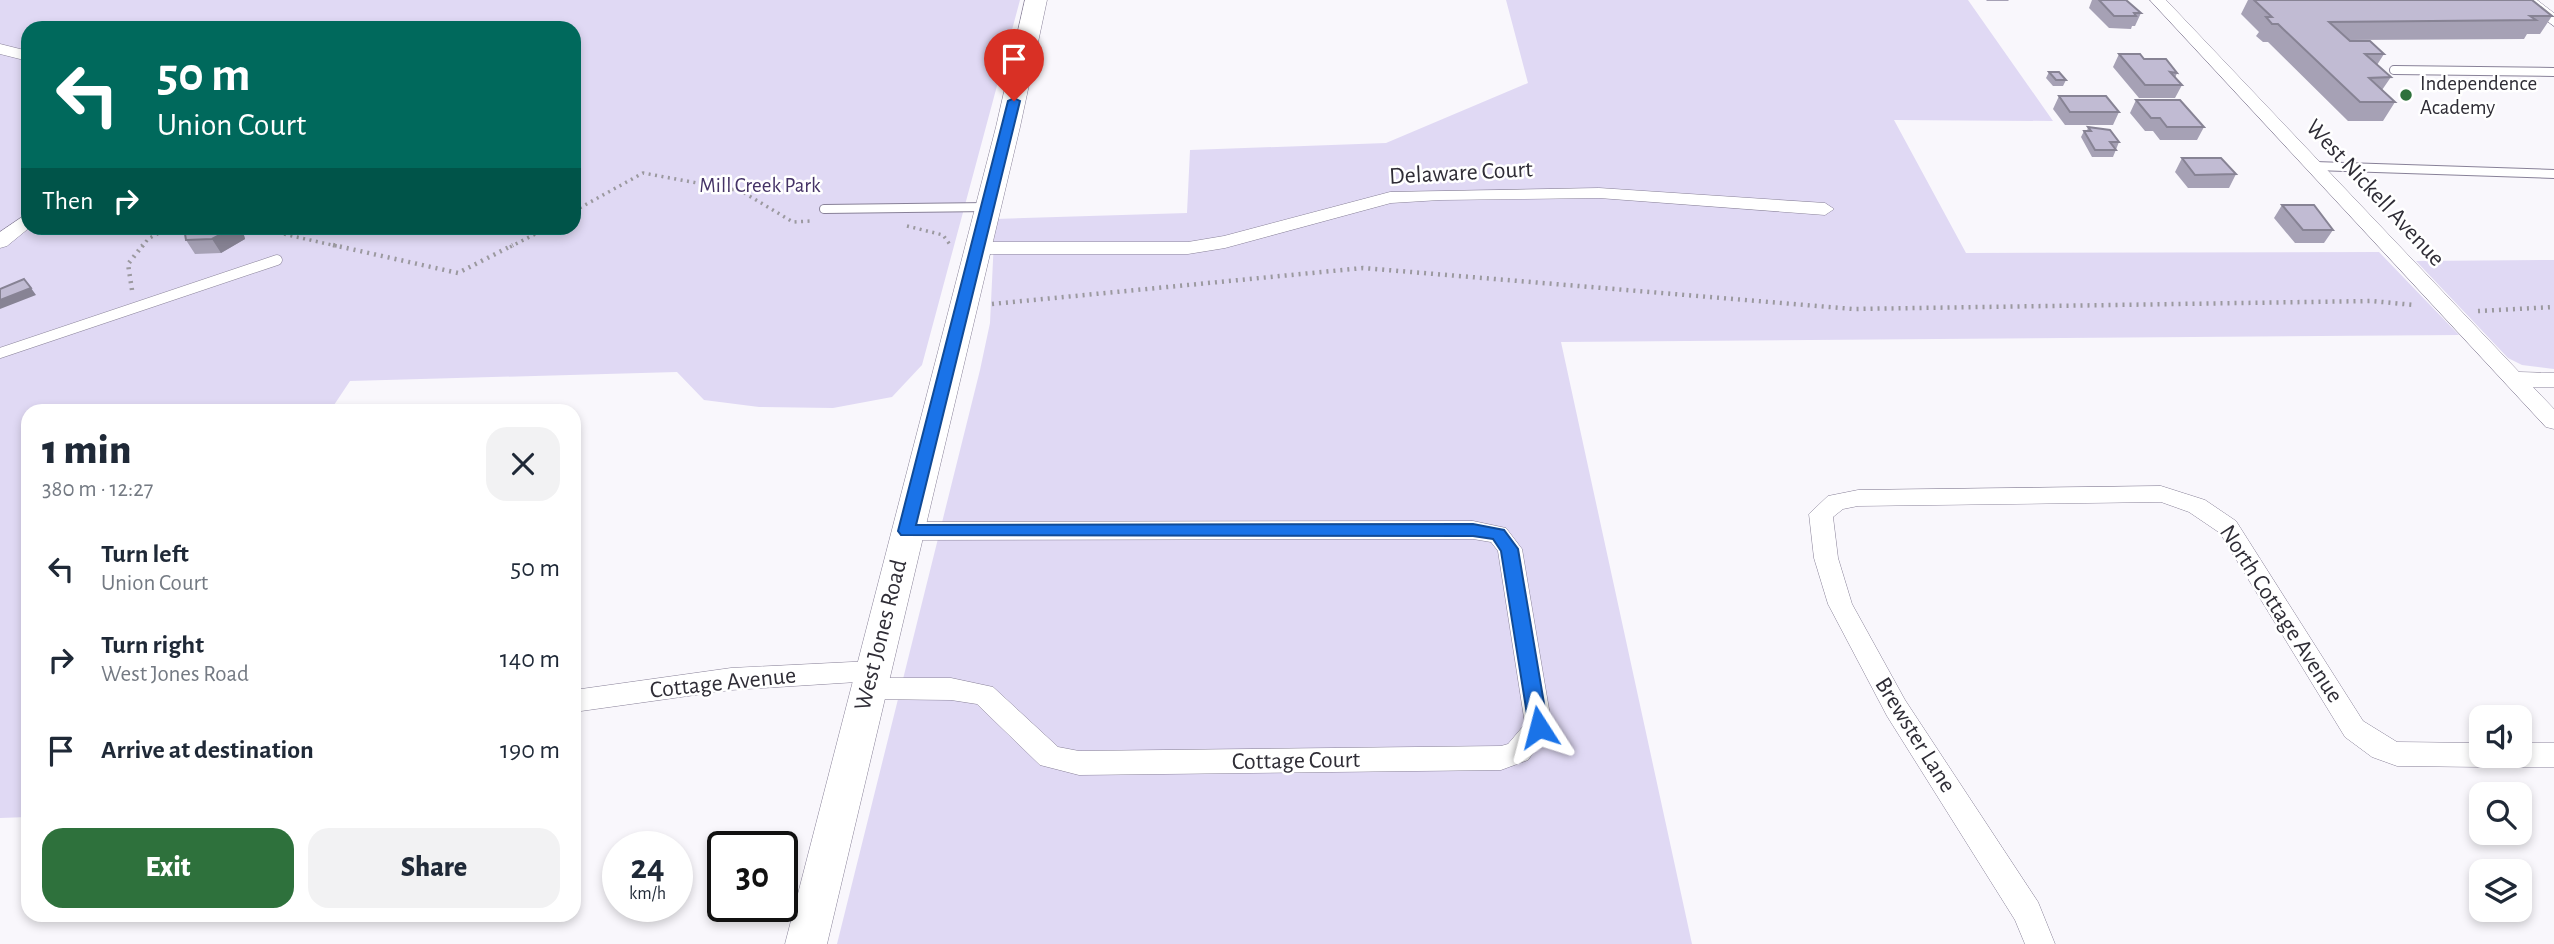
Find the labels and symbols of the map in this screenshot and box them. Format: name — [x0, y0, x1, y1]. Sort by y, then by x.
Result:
pin — [984, 29, 1044, 101]
place label: Independence Academy — [2420, 73, 2537, 118]
marker: Independence Academy — [2398, 87, 2414, 103]
street label: West Nickell Avenue — [2301, 115, 2449, 271]
street label: Delaware Court — [1389, 157, 1534, 189]
park label: Mill Creek Park — [699, 175, 821, 196]
street label: North Cottage Avenue — [2215, 521, 2347, 707]
street label: West Jones Road — [851, 557, 911, 713]
street label: Cottage Avenue — [649, 663, 797, 703]
street label: Brewster Lane — [1870, 673, 1960, 797]
position arrow — [1502, 690, 1576, 764]
street label: Cottage Court — [1232, 748, 1361, 774]
speed limit sign: 30 — [707, 831, 798, 922]

